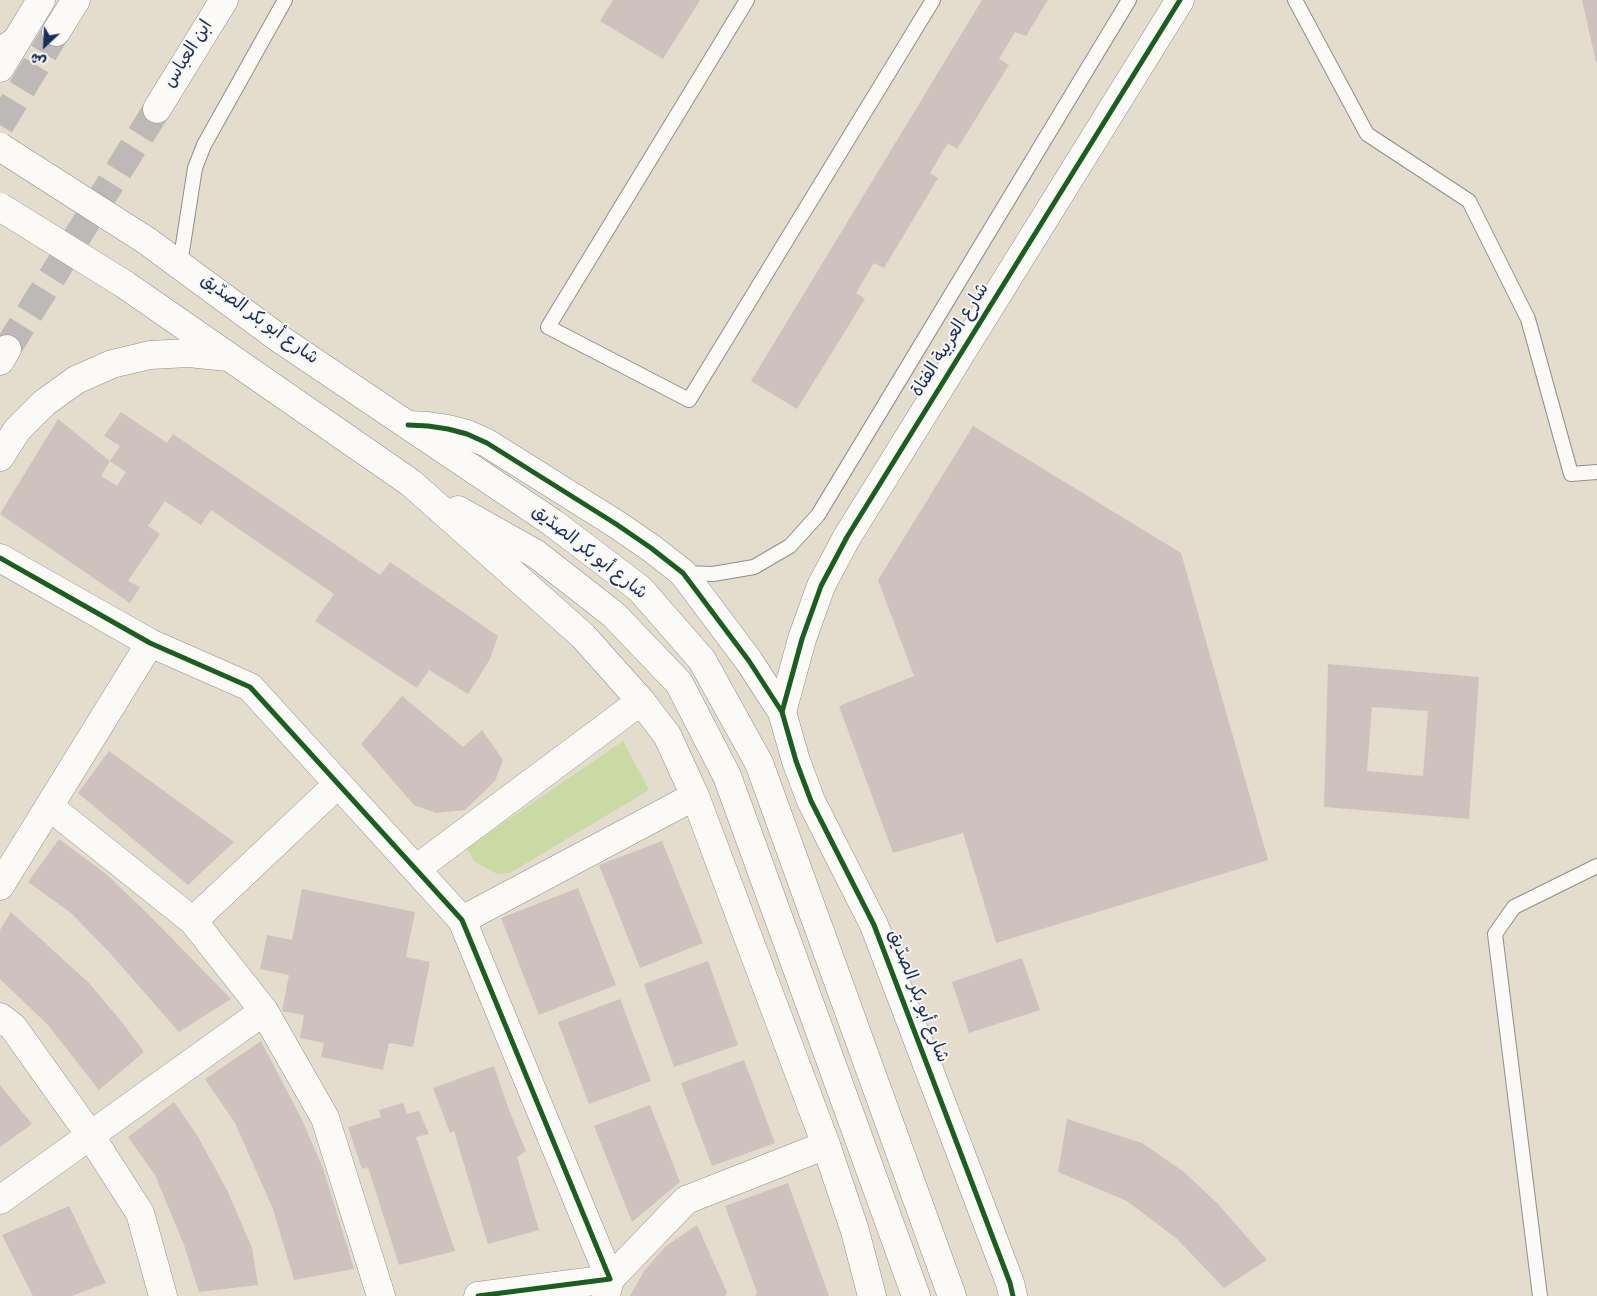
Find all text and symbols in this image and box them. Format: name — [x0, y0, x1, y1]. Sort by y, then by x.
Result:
street label: ابن العباس — [161, 17, 219, 93]
north arrow — [20, 20, 70, 70]
text: ش — [27, 46, 50, 71]
street label: شارع أبو بكر الصدّيق — [195, 271, 321, 371]
street label: شارع العربية الفتاة — [908, 280, 996, 402]
street label: شارع أبو بكر الصدّيق — [526, 502, 650, 606]
street label: شارع أبو بكر الصدّيق — [881, 928, 951, 1066]

